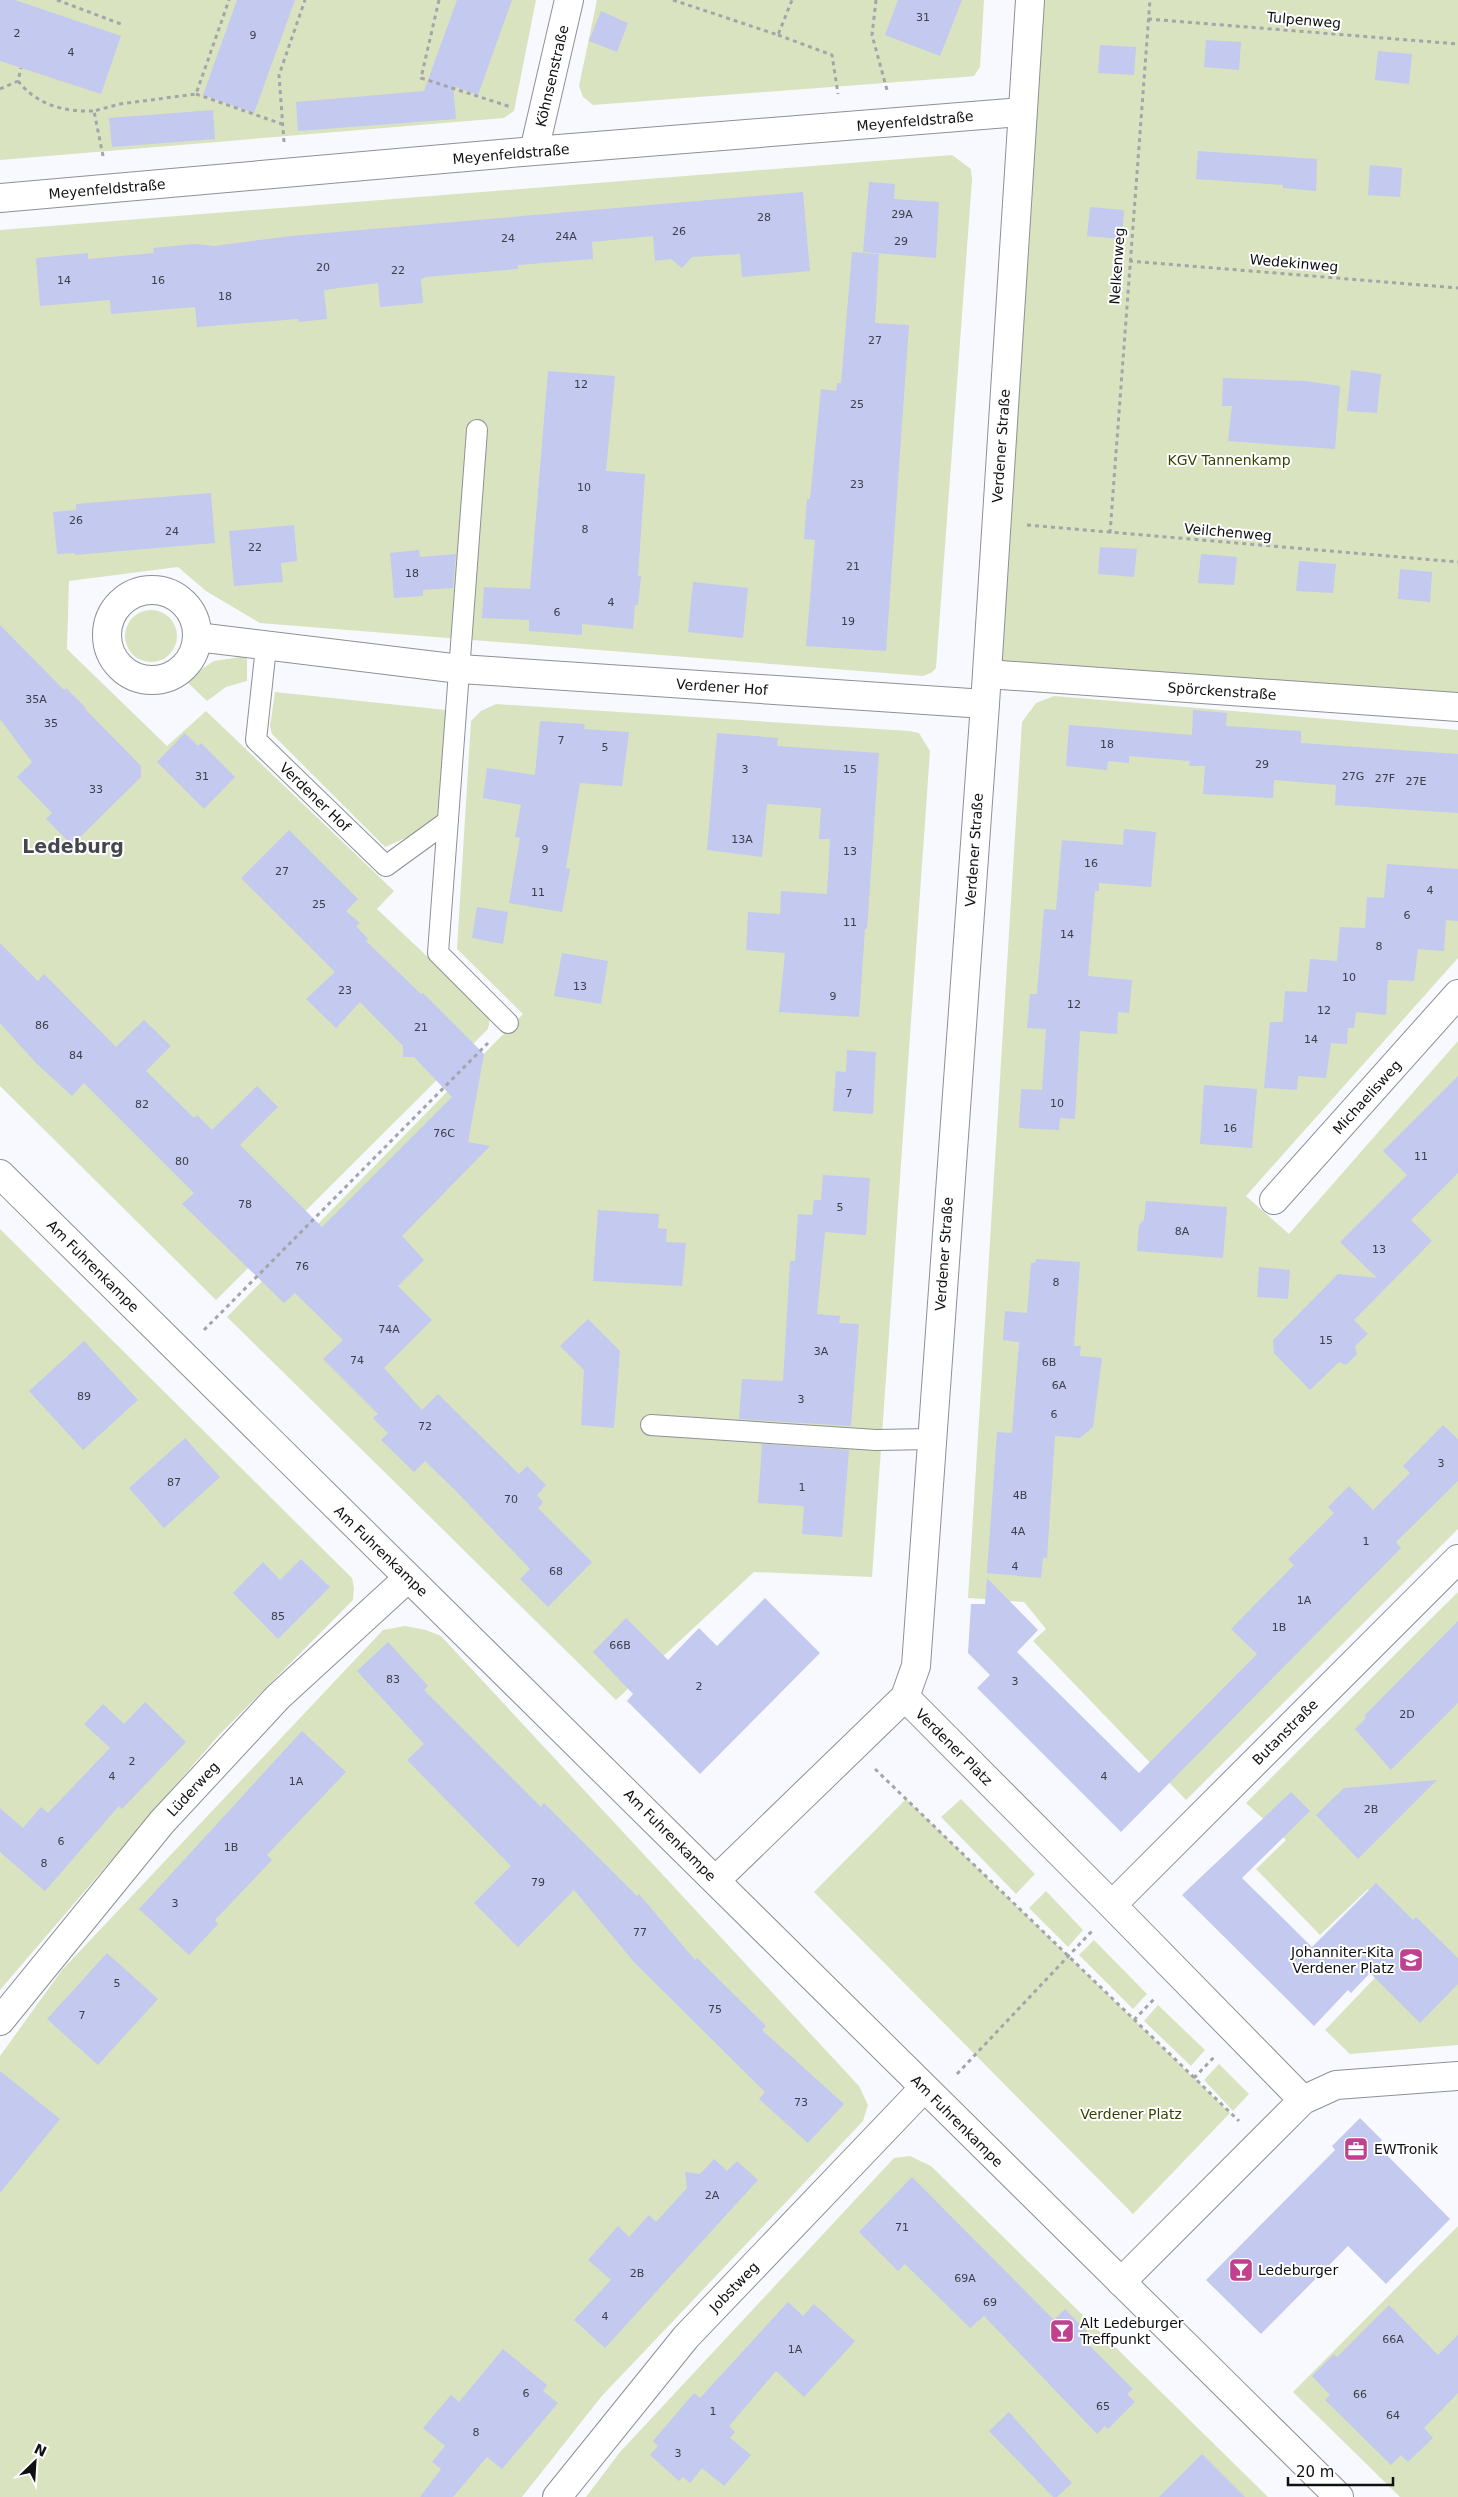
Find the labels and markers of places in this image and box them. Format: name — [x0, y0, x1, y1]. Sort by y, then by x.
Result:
place label: Johanniter-Kita Verdener Platz — [1290, 1944, 1394, 1976]
school or university icon: Johanniter-Kita Verdener Platz — [1398, 1947, 1424, 1973]
office icon: EWTronik — [1343, 2136, 1369, 2162]
place label: EWTronik — [1374, 2141, 1439, 2157]
bar icon: Ledeburger — [1228, 2257, 1254, 2283]
place label: Ledeburger — [1258, 2262, 1338, 2278]
place label: Alt Ledeburger Treffpunkt — [1079, 2315, 1184, 2347]
bar icon: Alt Ledeburger Treffpunkt — [1049, 2318, 1075, 2344]

